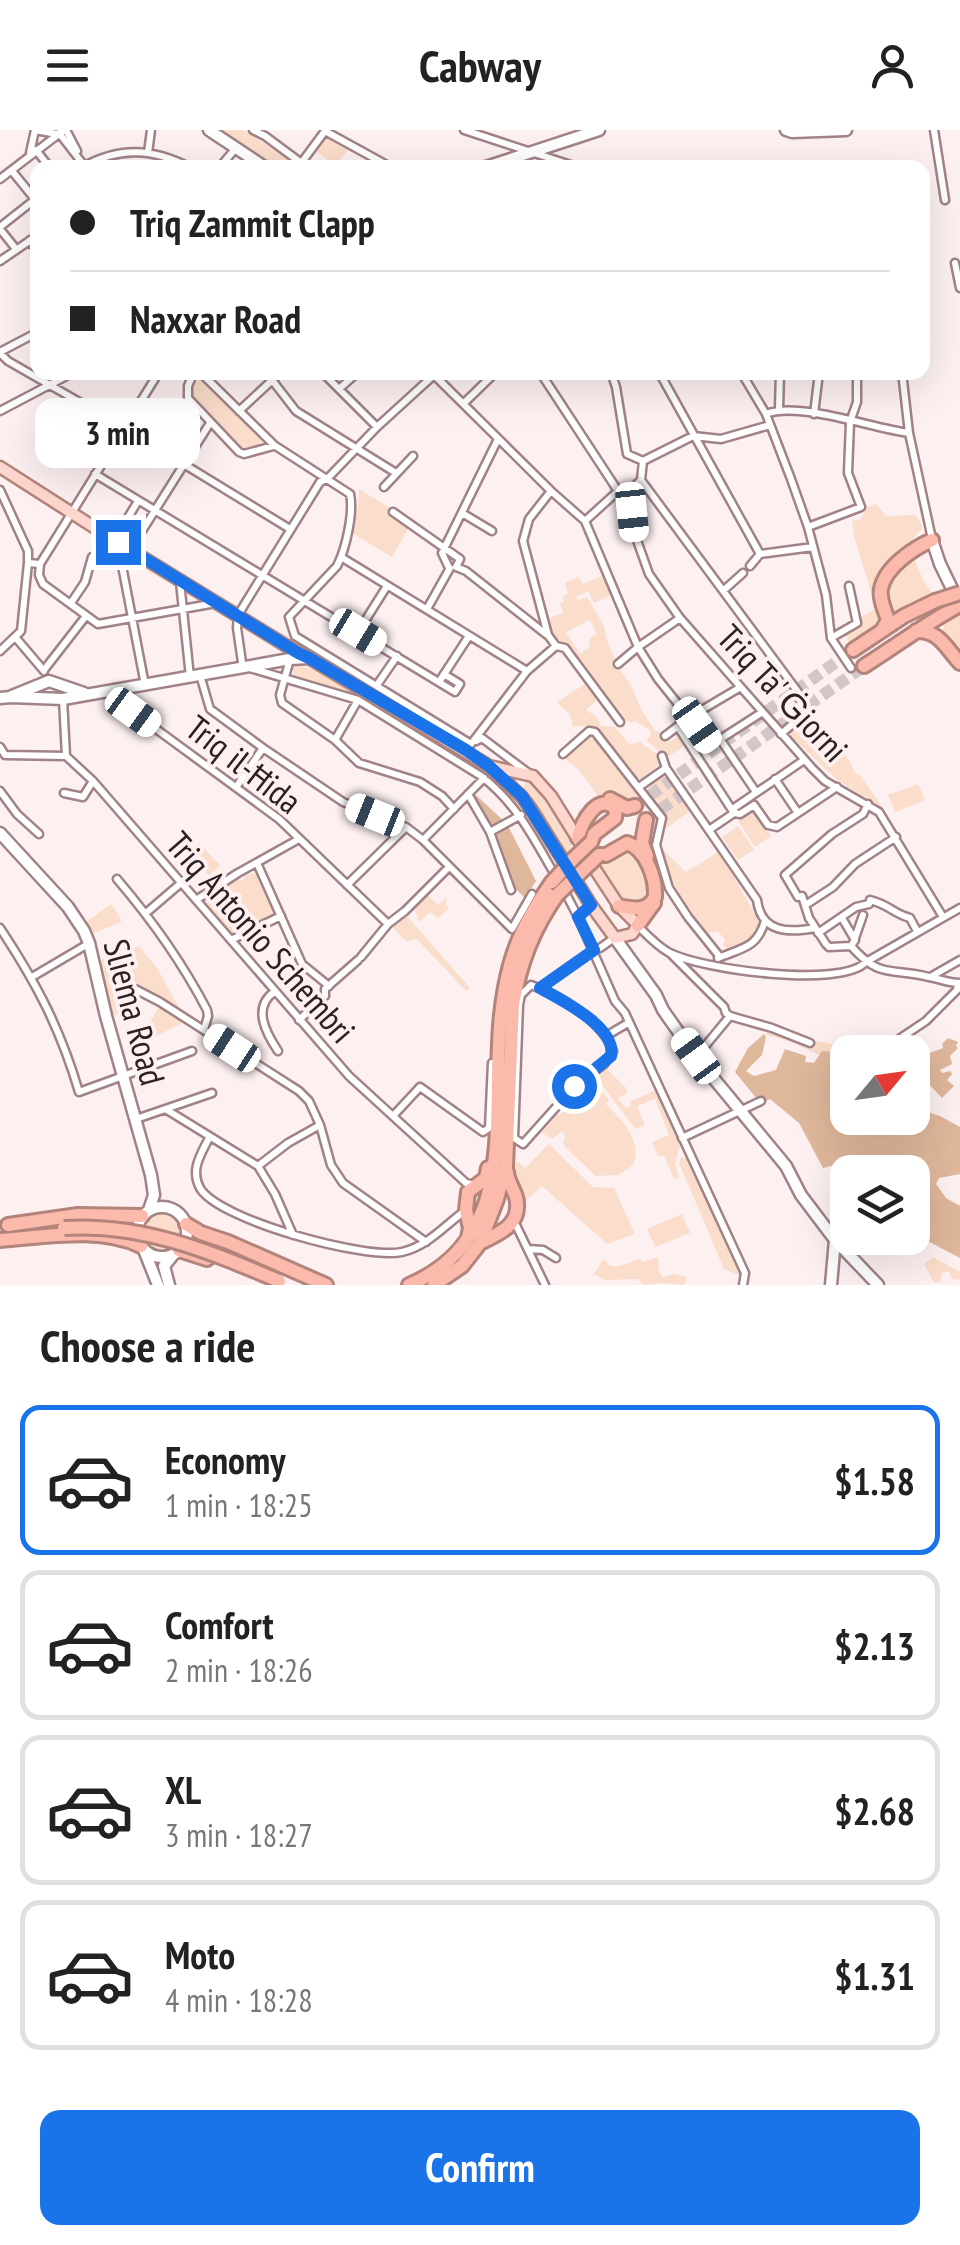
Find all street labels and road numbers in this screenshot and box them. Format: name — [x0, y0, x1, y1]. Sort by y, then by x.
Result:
street label: Triq Ta' Ġiorni — [708, 615, 858, 771]
street label: Triq il-Ħida — [177, 705, 311, 823]
street label: Triq Antonio Schembri — [156, 822, 366, 1052]
street label: Sliema Road — [93, 934, 177, 1090]

